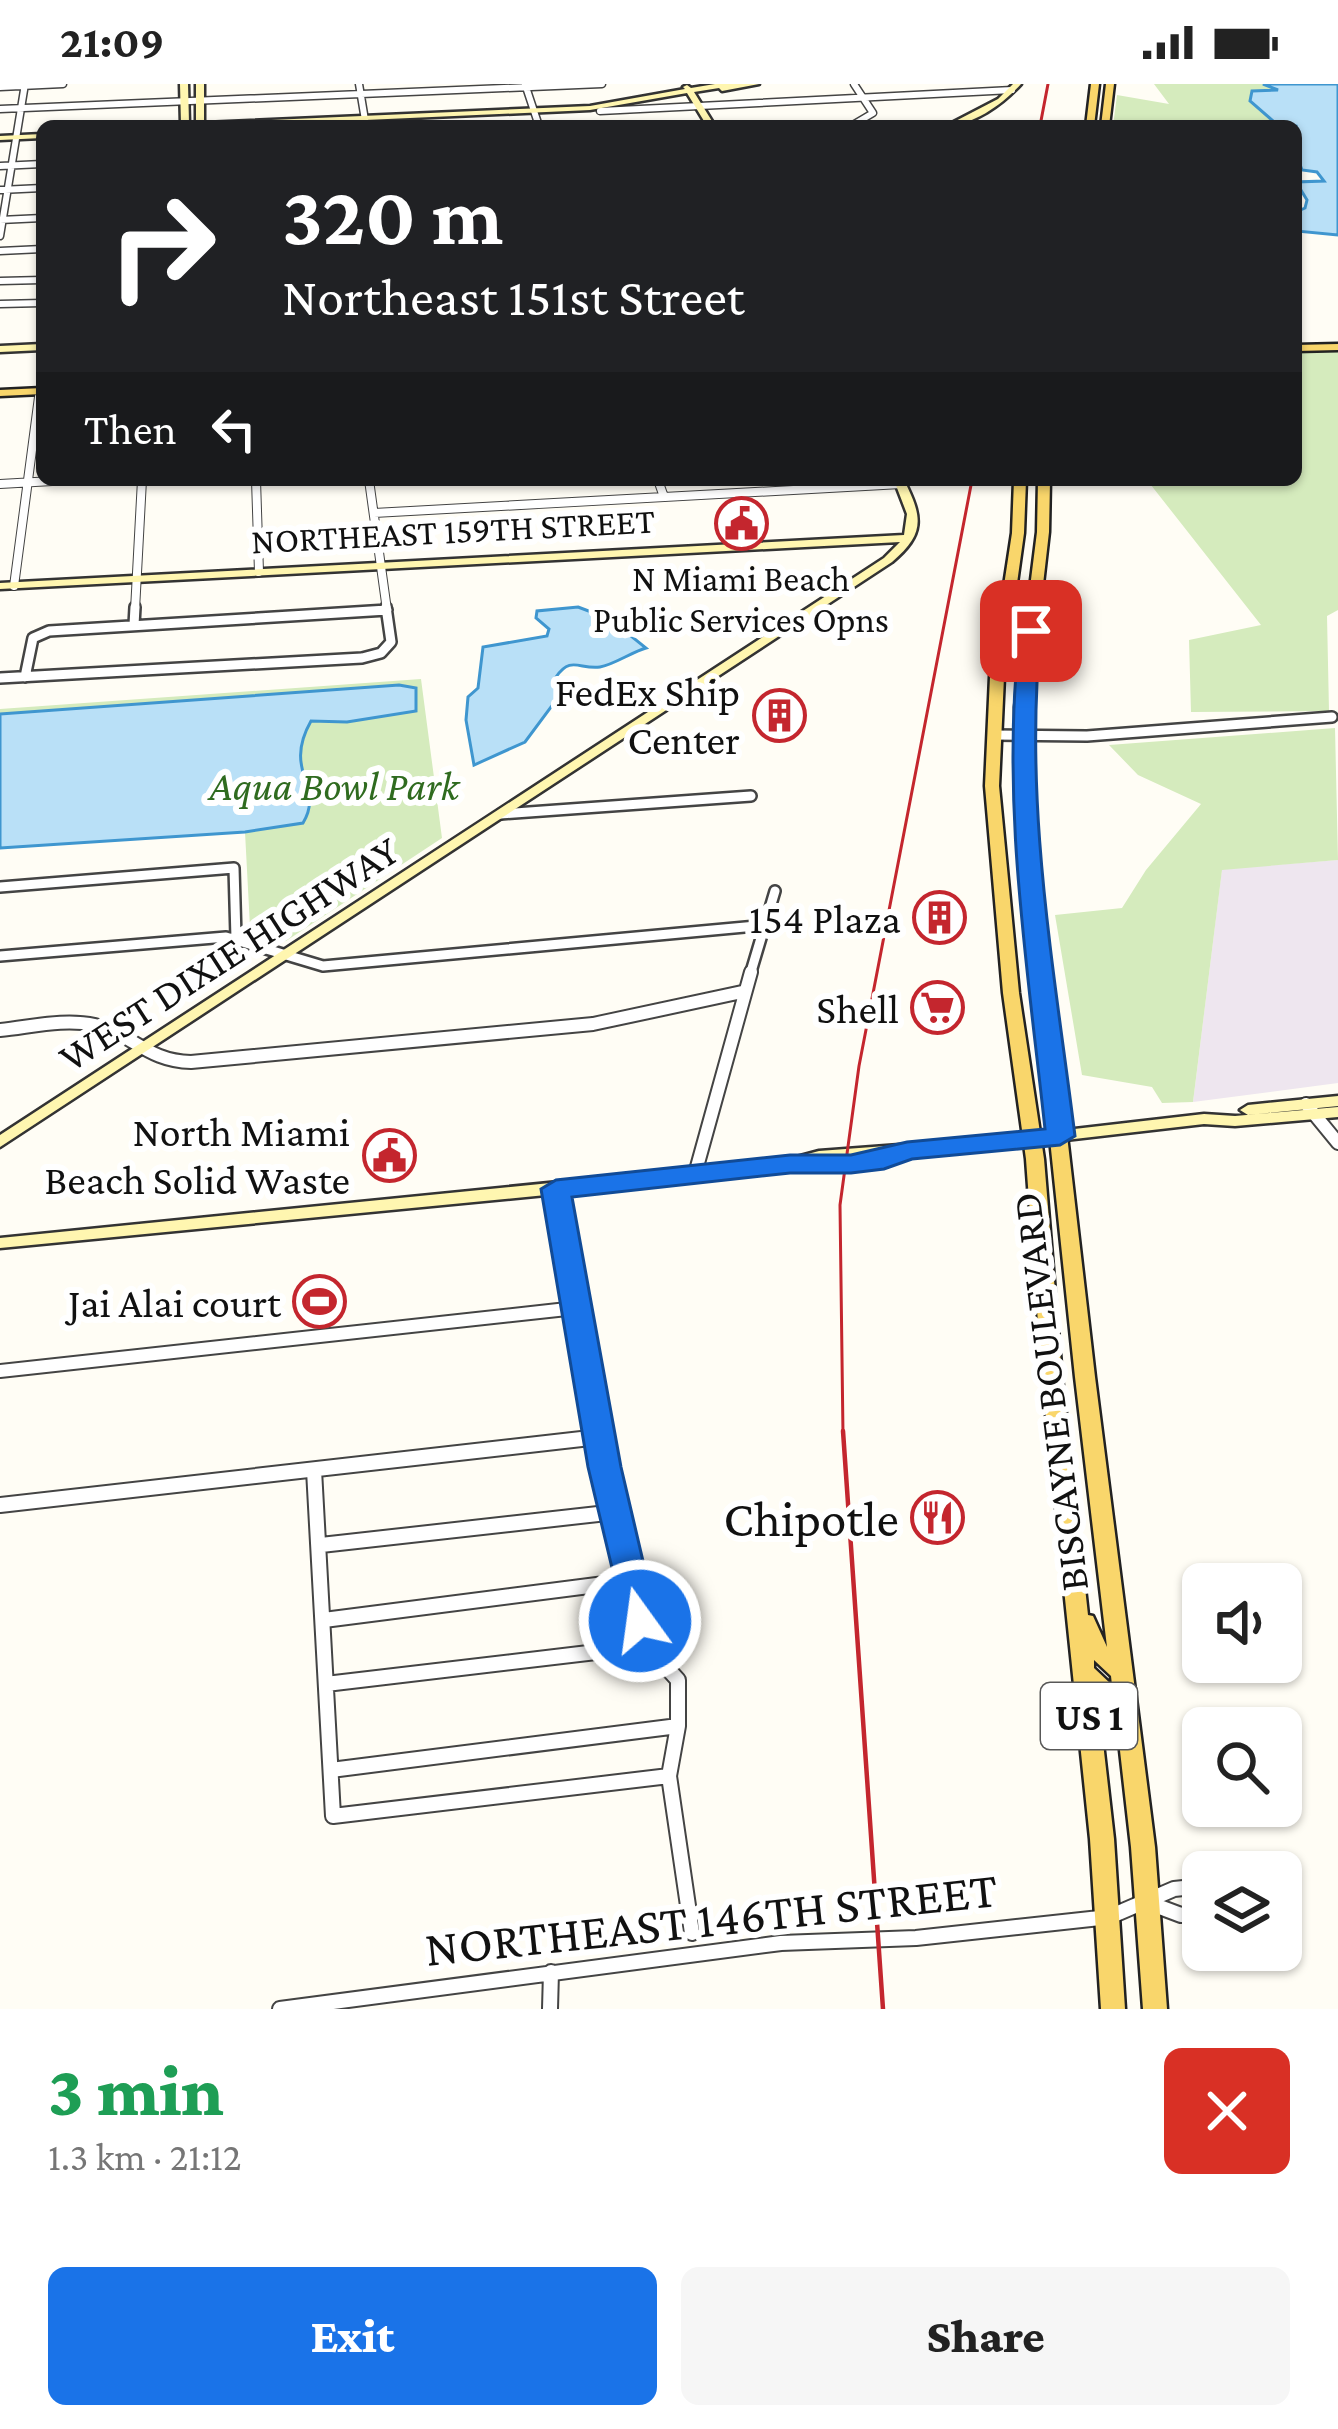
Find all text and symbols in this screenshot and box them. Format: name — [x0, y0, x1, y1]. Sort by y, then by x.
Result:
text: 21:09 — [60, 17, 164, 67]
icon: right — [84, 168, 240, 324]
text: 320 m — [282, 169, 503, 262]
text: Northeast 151st Street — [282, 267, 745, 327]
icon: left — [201, 396, 267, 462]
text: Then — [84, 404, 177, 454]
public building icon: N Miami Beach Public Services Opns — [713, 495, 769, 551]
street label: NORTHEAST 159TH STREET — [250, 500, 656, 562]
place label: N Miami Beach Public Services Opns — [593, 559, 889, 640]
pin — [980, 580, 1082, 682]
icon: arrive — [998, 598, 1064, 664]
place label: FedEx Ship Center — [555, 668, 740, 763]
building icon: FedEx Ship Center — [751, 687, 807, 743]
park label: Aqua Bowl Park — [207, 762, 461, 809]
street label: WEST DIXIE HIGHWAY — [50, 826, 408, 1081]
building icon: 154 Plaza — [912, 890, 968, 946]
place label: 154 Plaza — [749, 895, 901, 942]
supermarket icon: Shell — [910, 980, 966, 1036]
place label: Shell — [816, 985, 899, 1032]
place label: North Miami Beach Solid Waste — [44, 1108, 350, 1203]
public building icon: North Miami Beach Solid Waste — [361, 1127, 417, 1183]
street label: BISCAYNE BOULEVARD — [1002, 1190, 1097, 1594]
sports icon: Jai Alai court — [292, 1274, 348, 1330]
place label: Jai Alai court — [64, 1279, 282, 1326]
place label: Chipotle — [723, 1490, 899, 1547]
restaurant icon: Chipotle — [910, 1490, 966, 1546]
position arrow — [577, 1558, 703, 1684]
map controls — [1182, 1563, 1302, 1971]
button: sound — [1182, 1563, 1302, 1683]
road number: US 1 — [1041, 1683, 1137, 1749]
button: search — [1182, 1707, 1302, 1827]
button: layers — [1182, 1851, 1302, 1971]
street label: NORTHEAST 146TH STREET — [422, 1860, 1000, 1977]
button: close — [1164, 2048, 1290, 2174]
text: 3 min — [48, 2050, 224, 2130]
text: 1.3 km · 21:12 — [48, 2135, 242, 2178]
button: Exit — [48, 2267, 657, 2405]
button: Share — [681, 2267, 1290, 2405]

